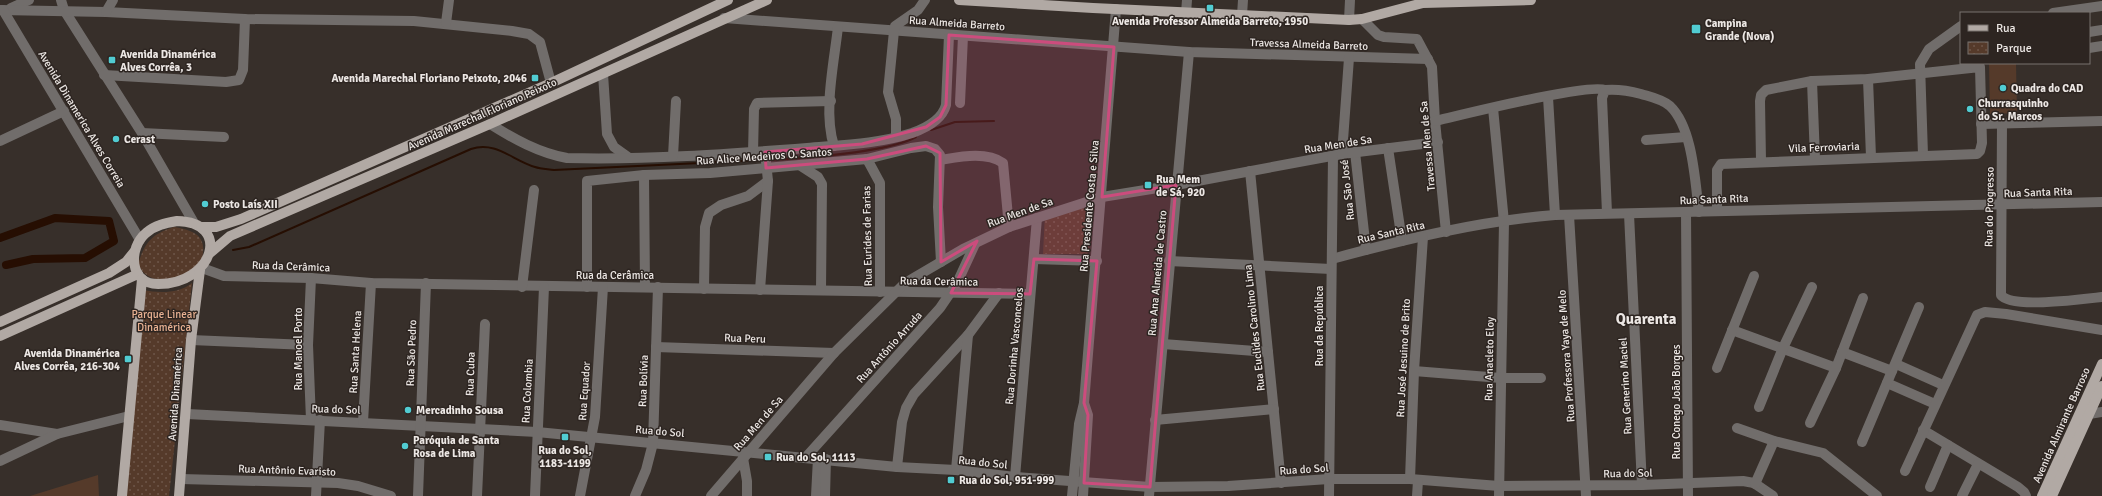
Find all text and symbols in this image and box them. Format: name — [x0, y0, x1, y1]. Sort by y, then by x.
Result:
marker: Avenida Professor Almeida Barreto, 1950 — [1205, 3, 1215, 13]
legend — [1960, 12, 2090, 64]
street label: Rua Almeida Barreto — [908, 14, 1006, 33]
place label: Avenida Professor Almeida Barreto, 1950 — [1112, 15, 1308, 28]
place label: Campina Grande (Nova) — [1705, 17, 1774, 43]
text: Rua — [1996, 21, 2016, 36]
marker: Campina Grande (Nova) — [1690, 23, 1702, 35]
street label: Travessa Almeida Barreto — [1250, 36, 1369, 53]
text: Parque — [1996, 41, 2032, 56]
street label: Avenida Dinamerica Alves Correia — [35, 48, 128, 191]
place label: Avenida Dinamérica Alves Corrêa, 3 — [120, 48, 216, 74]
marker: Avenida Dinamérica Alves Corrêa, 3 — [107, 55, 117, 65]
place label: Avenida Marechal Floriano Peixoto, 2046 — [331, 72, 527, 85]
marker: Avenida Marechal Floriano Peixoto, 2046 — [530, 73, 540, 83]
street label: Avenida Marechal Floriano Peixoto — [406, 76, 559, 153]
place label: Quadra do CAD — [2011, 82, 2083, 95]
marker: Quadra do CAD — [1998, 83, 2008, 93]
place label: Churrasquinho do Sr. Marcos — [1978, 97, 2049, 123]
street label: Travessa Men de Sa — [1417, 100, 1438, 192]
marker: Churrasquinho do Sr. Marcos — [1965, 104, 1975, 114]
place label: Cerast — [124, 133, 155, 146]
street label: Rua Men de Sa — [1303, 133, 1373, 156]
marker: Cerast — [111, 134, 121, 144]
street label: Rua Presidente Costa e Silva — [1077, 139, 1102, 272]
street label: Vila Ferroviaria — [1788, 140, 1860, 155]
street label: Rua Alice Medeiros O. Santos — [696, 145, 832, 168]
street label: Rua São José — [1338, 159, 1357, 221]
street label: Rua do Progresso — [1982, 166, 1997, 247]
place label: Rua Mem de Sá, 920 — [1156, 173, 1205, 199]
marker: Rua Mem de Sá, 920 — [1143, 180, 1153, 190]
street label: Rua Eurides de Farias — [860, 185, 875, 286]
street label: Rua Santa Rita — [2003, 185, 2073, 200]
street label: Rua Santa Rita — [1679, 192, 1749, 207]
street label: Rua Men de Sa — [986, 194, 1055, 230]
place label: Posto Laís XII — [213, 198, 278, 211]
marker: Posto Laís XII — [200, 199, 210, 209]
street label: Rua Ana Almeida de Castro — [1146, 209, 1169, 336]
street label: Rua Santa Rita — [1356, 218, 1427, 247]
street label: Rua da Cerâmica — [252, 259, 331, 274]
street label: Rua Euclides Carolino Lima — [1241, 264, 1268, 392]
street label: Rua da Cerâmica — [576, 269, 655, 282]
street label: Rua da Cerâmica — [900, 274, 979, 289]
street label: Rua da República — [1313, 285, 1326, 366]
street label: Rua Dorinha Vasconcelos — [1003, 287, 1026, 405]
street label: Rua Professora Yaya de Melo — [1555, 289, 1578, 423]
street label: Rua José Jesuino de Brito — [1394, 298, 1413, 418]
street label: Rua Manoel Porto — [292, 307, 305, 391]
park label: Parque Linear Dinamérica — [132, 308, 196, 334]
street label: Rua Antônio Arruda — [854, 309, 925, 386]
street label: Rua Santa Helena — [347, 310, 364, 394]
district label: Quarenta — [1616, 310, 1677, 328]
street label: Rua Anacleto Eloy — [1482, 316, 1497, 401]
street label: Rua São Pedro — [404, 319, 419, 387]
street label: Rua Peru — [724, 331, 766, 346]
street label: Rua Generino Maciel — [1616, 337, 1635, 435]
street label: Rua Conego João Borges — [1670, 344, 1683, 459]
street label: Avenida Dinamérica — [166, 346, 185, 441]
place label: Avenida Dinamérica Alves Corrêa, 216-304 — [14, 347, 120, 373]
street label: Rua Cuba — [463, 351, 478, 396]
marker: Avenida Dinamérica Alves Corrêa, 216-304 — [123, 354, 133, 364]
street label: Rua Bolívia — [636, 354, 651, 407]
street label: Rua Colombia — [519, 358, 536, 424]
street label: Rua Equador — [576, 361, 593, 421]
street label: Avenida Almirante Barroso — [2030, 365, 2093, 485]
street label: Rua Men de Sa — [731, 393, 786, 453]
street label: Rua do Sol — [311, 402, 361, 417]
place label: Mercadinho Sousa — [416, 404, 504, 417]
marker: Mercadinho Sousa — [403, 405, 413, 415]
street label: Rua do Sol — [635, 423, 685, 440]
marker: Rua do Sol, 1183-1199 — [560, 432, 570, 442]
place label: Paróquia de Santa Rosa de Lima — [413, 434, 500, 460]
marker: Paróquia de Santa Rosa de Lima — [400, 441, 410, 451]
place label: Rua do Sol, 1183-1199 — [538, 444, 592, 470]
place label: Rua do Sol, 1113 — [776, 451, 856, 464]
marker: Rua do Sol, 1113 — [763, 452, 773, 462]
street label: Rua do Sol — [958, 453, 1008, 472]
street label: Rua do Sol — [1279, 461, 1329, 478]
street label: Rua Antônio Evaristo — [238, 462, 336, 479]
street label: Rua do Sol — [1603, 467, 1653, 480]
place label: Rua do Sol, 951-999 — [959, 474, 1054, 487]
marker: Rua do Sol, 951-999 — [946, 475, 956, 485]

